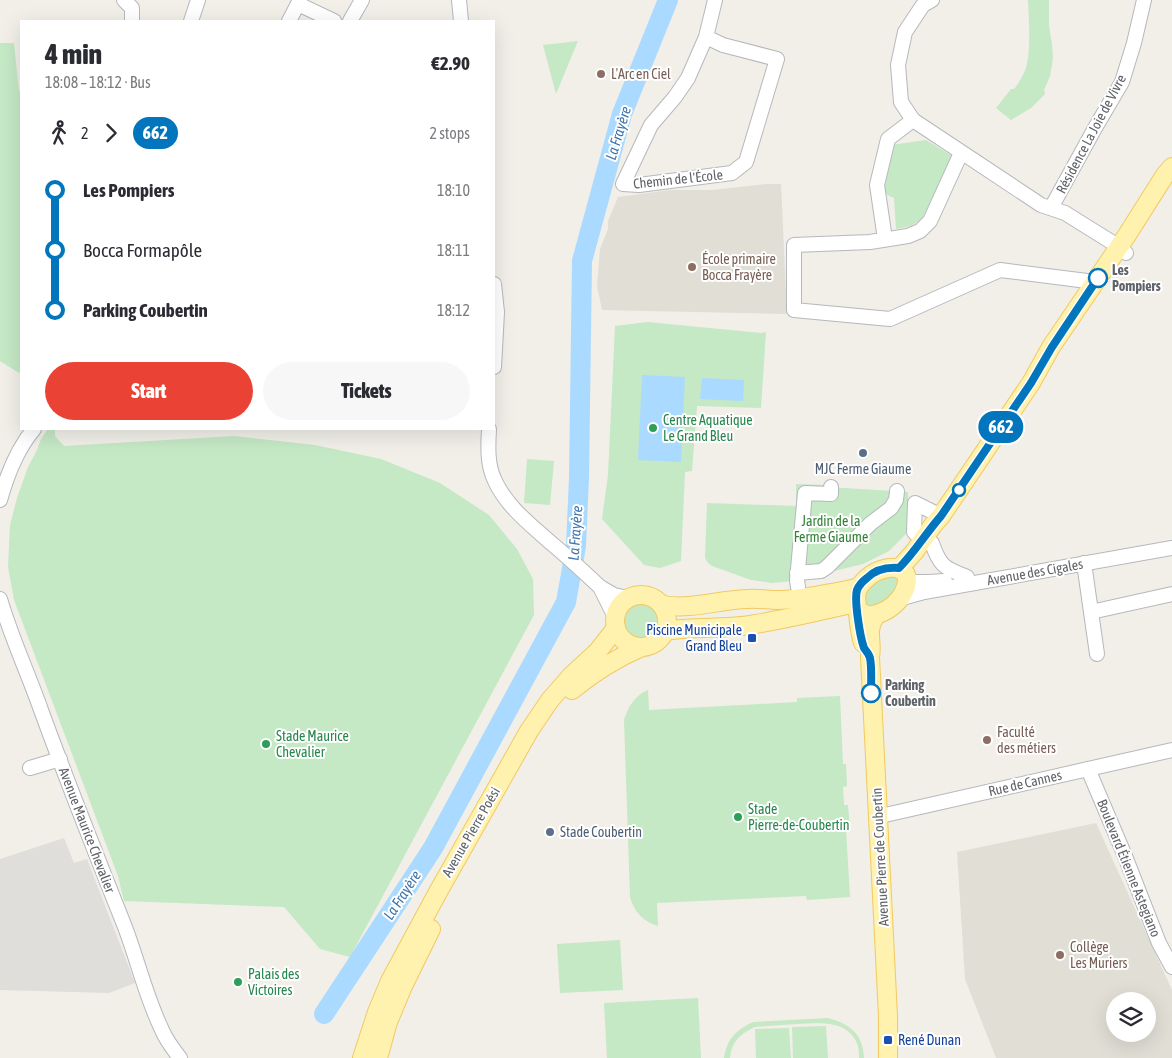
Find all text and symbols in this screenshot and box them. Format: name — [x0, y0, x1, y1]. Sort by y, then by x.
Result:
text: 4 min — [45, 38, 102, 70]
text: €2.90 — [431, 52, 470, 74]
place label: L'Arc en Ciel — [611, 66, 671, 82]
marker: L'Arc en Ciel — [595, 68, 607, 80]
street label: Résidence La Joie de Vivre — [1053, 72, 1129, 196]
text: 18:08 – 18:12 · Bus — [45, 73, 151, 91]
water label: La Frayère — [602, 104, 634, 162]
icon: walk — [45, 119, 73, 147]
icon: forward — [97, 119, 125, 147]
text: 662 — [143, 122, 168, 143]
text: 2 — [81, 124, 89, 142]
text: 2 stops — [429, 124, 470, 142]
street label: Chemin de l'École — [632, 166, 724, 192]
text: Les Pompiers — [83, 179, 174, 201]
text: 18:10 — [437, 181, 470, 199]
text: Bocca Formapôle — [83, 239, 202, 261]
text: 18:11 — [437, 241, 470, 259]
place label: École primaire Bocca Frayère — [702, 251, 776, 283]
marker: École primaire Bocca Frayère — [686, 261, 698, 273]
place label: Les Pompiers — [1112, 262, 1161, 294]
marker: Les Pompiers — [1088, 268, 1108, 288]
text: Parking Coubertin — [83, 299, 208, 321]
text: 18:12 — [437, 301, 470, 319]
button: Start — [45, 362, 253, 420]
button: Tickets — [263, 362, 470, 420]
line badge: 662 — [972, 411, 1030, 443]
place label: Centre Aquatique Le Grand Bleu — [663, 412, 753, 444]
text: 662 — [988, 416, 1014, 437]
marker: Centre Aquatique Le Grand Bleu — [647, 422, 659, 434]
marker: MJC Ferme Giaume — [857, 447, 869, 459]
place label: MJC Ferme Giaume — [815, 461, 911, 477]
unlabelled marker — [952, 483, 966, 497]
water label: La Frayère — [565, 505, 585, 561]
park label: Jardin de la Ferme Giaume — [794, 513, 868, 545]
street label: Avenue des Cigales — [986, 556, 1084, 588]
place label: Piscine Municipale Grand Bleu — [646, 622, 742, 654]
marker: Piscine Municipale Grand Bleu — [746, 632, 758, 644]
place label: Parking Coubertin — [885, 677, 936, 709]
marker: Parking Coubertin — [861, 683, 881, 703]
place label: Faculté des métiers — [997, 724, 1056, 756]
place label: Stade Maurice Chevalier — [276, 728, 349, 760]
marker: Faculté des métiers — [981, 734, 993, 746]
marker: Stade Maurice Chevalier — [260, 738, 272, 750]
street label: Avenue Maurice Chevalier — [56, 765, 119, 896]
street label: Rue de Cannes — [987, 767, 1063, 799]
street label: Avenue Pierre Poési — [439, 784, 503, 880]
street label: Avenue Pierre de Coubertin — [868, 787, 892, 927]
street label: Boulevard Étienne Astegiano — [1094, 797, 1164, 939]
place label: Stade Pierre-de-Coubertin — [748, 801, 849, 833]
marker: Stade Pierre-de-Coubertin — [732, 811, 744, 823]
place label: Stade Coubertin — [560, 824, 642, 840]
marker: Stade Coubertin — [544, 826, 556, 838]
water label: La Frayère — [380, 867, 424, 923]
place label: Collège Les Muriers — [1070, 939, 1128, 971]
marker: Collège Les Muriers — [1054, 949, 1066, 961]
place label: Palais des Victoires — [248, 966, 299, 998]
marker: Palais des Victoires — [232, 976, 244, 988]
map controls — [1106, 992, 1156, 1042]
button: layers — [1106, 992, 1156, 1042]
place label: René Dunan — [898, 1032, 961, 1048]
marker: René Dunan — [882, 1034, 894, 1046]

